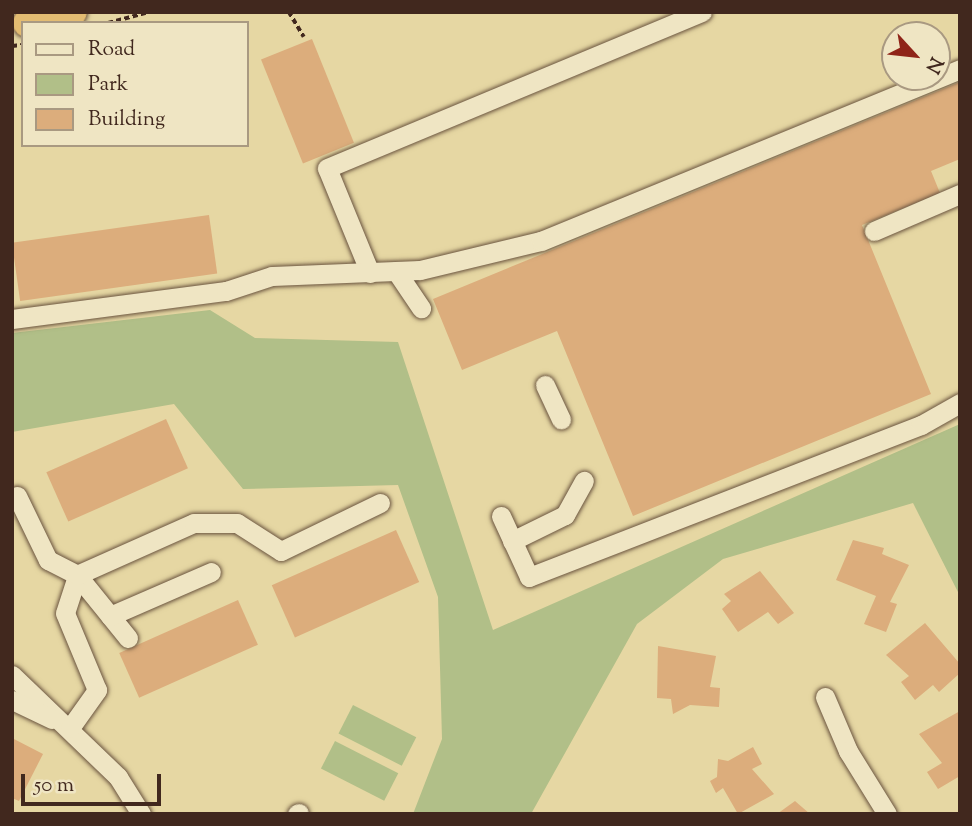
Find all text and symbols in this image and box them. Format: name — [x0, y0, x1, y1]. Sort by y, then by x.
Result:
legend — [21, 21, 248, 147]
north arrow — [881, 21, 951, 91]
text: Road — [88, 35, 135, 65]
text: N — [918, 52, 949, 78]
text: Park — [88, 70, 128, 100]
text: Building — [88, 105, 165, 135]
scale bar — [24, 760, 164, 804]
text: 50 m — [34, 771, 74, 801]

